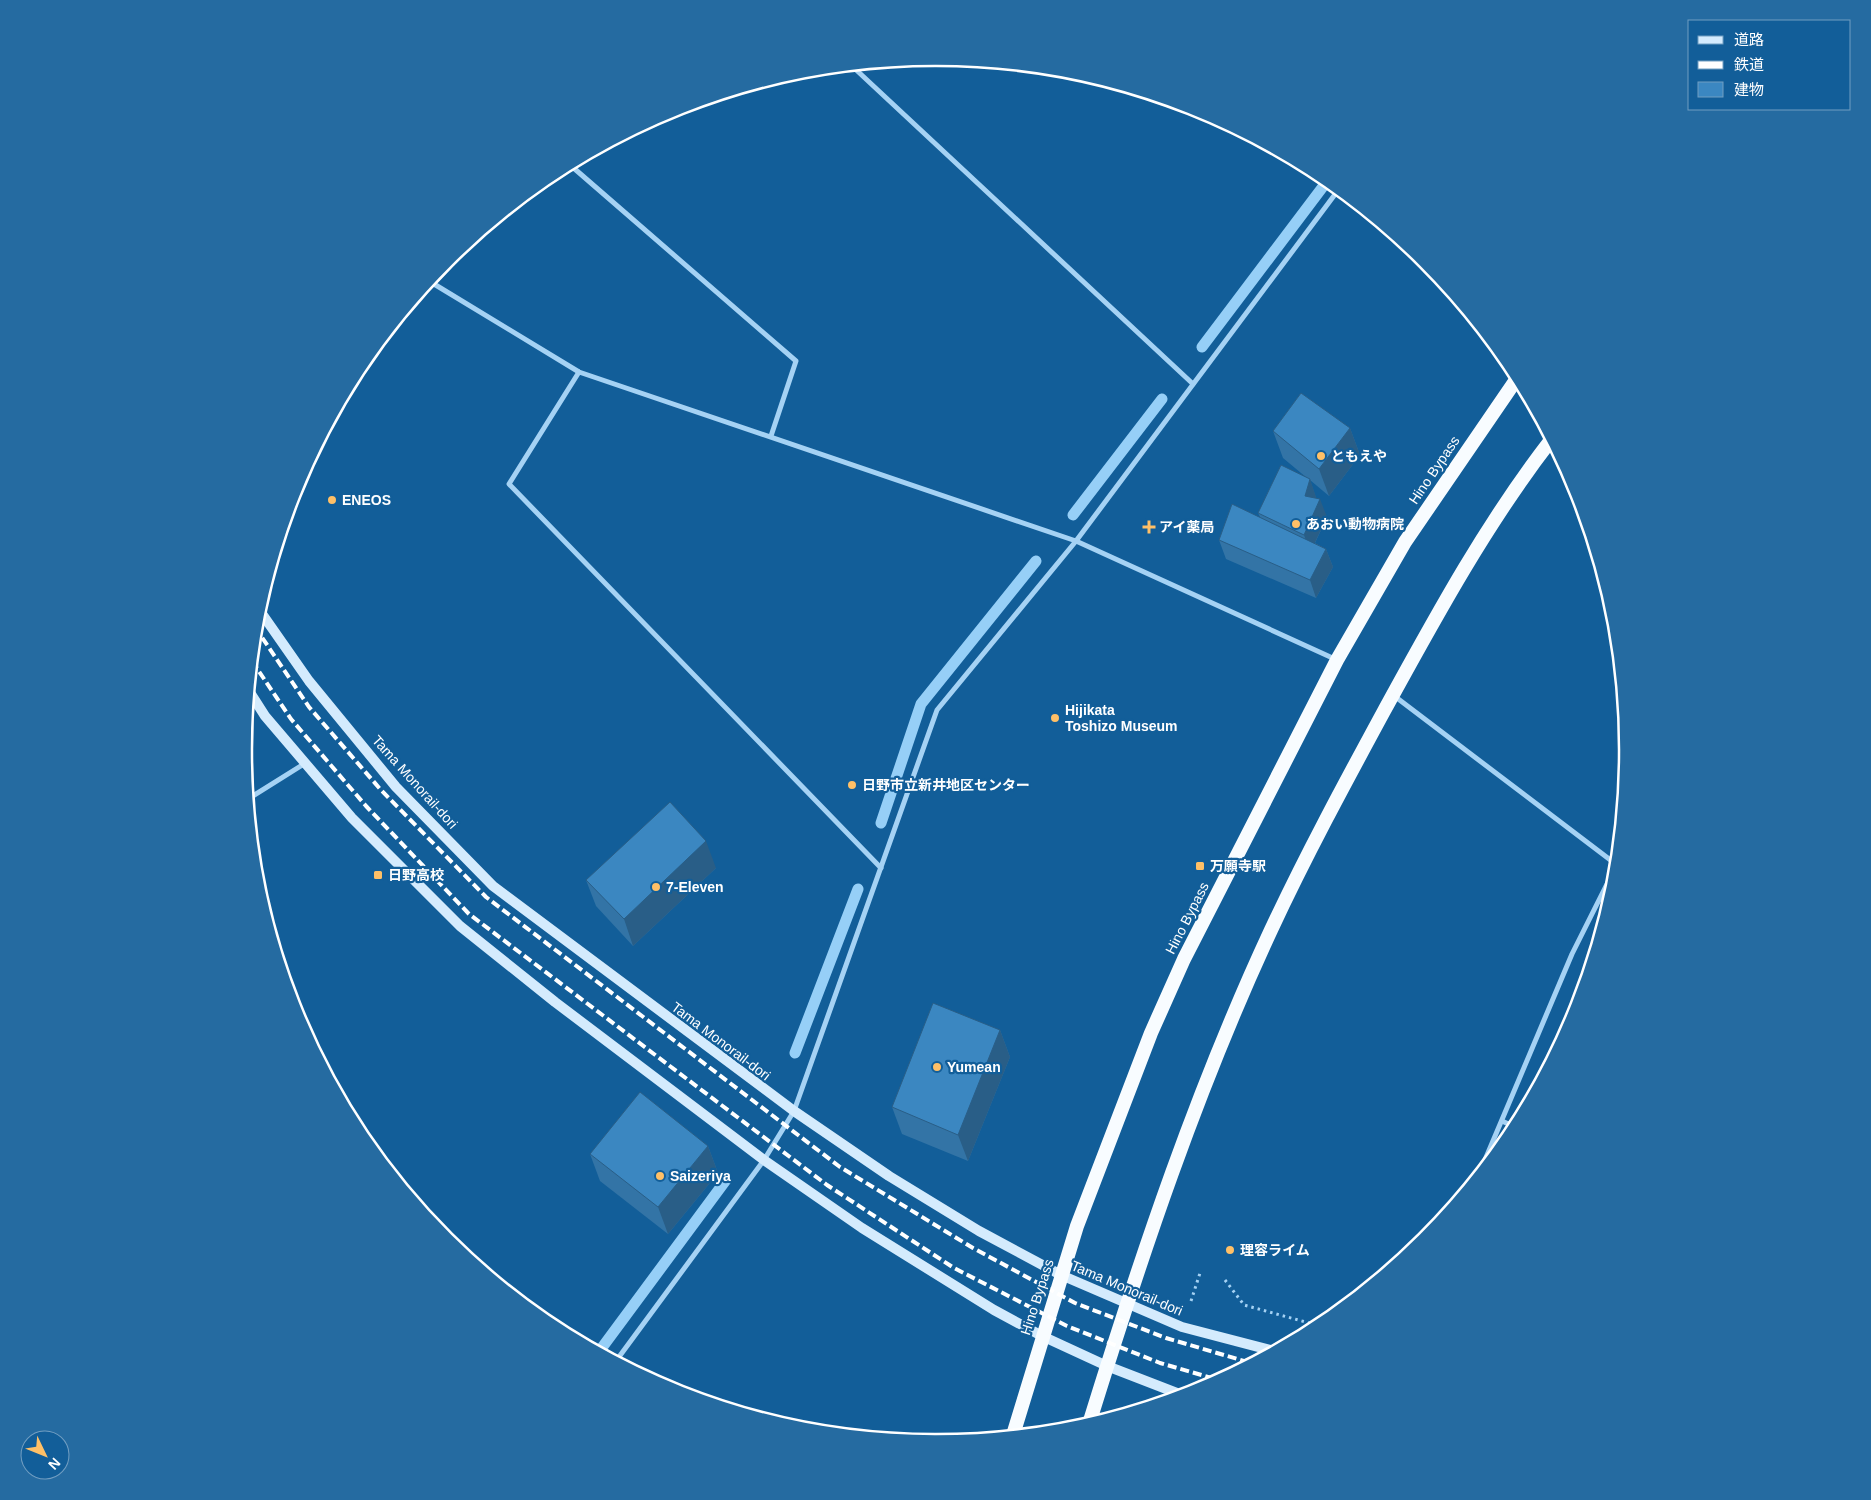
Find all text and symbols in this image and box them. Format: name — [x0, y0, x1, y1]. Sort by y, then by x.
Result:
legend — [1688, 20, 1851, 110]
text: 道路 — [1734, 31, 1764, 48]
text: 鉄道 — [1734, 56, 1764, 73]
text: 建物 — [1734, 81, 1764, 98]
street label: Hino Bypass — [1405, 433, 1463, 507]
place label: ともえや — [1331, 448, 1387, 464]
marker: ともえや — [1315, 450, 1327, 462]
place label: ENEOS — [342, 492, 391, 508]
marker: ENEOS — [326, 494, 338, 506]
place label: あおい動物病院 — [1306, 516, 1404, 532]
marker: あおい動物病院 — [1290, 518, 1302, 530]
place label: アイ薬局 — [1159, 519, 1214, 535]
marker: アイ薬局 — [1143, 521, 1155, 533]
place label: Hijikata Toshizo Museum — [1065, 702, 1178, 734]
marker: Hijikata Toshizo Museum — [1049, 712, 1061, 724]
street label: Tama Monorail-dori — [369, 732, 461, 832]
place label: 日野市立新井地区センター — [862, 777, 1030, 793]
marker: 日野市立新井地区センター — [846, 779, 858, 791]
place label: 万願寺駅 — [1210, 858, 1266, 874]
marker: 万願寺駅 — [1194, 860, 1206, 872]
place label: 日野高校 — [388, 867, 444, 883]
marker: 日野高校 — [372, 869, 384, 881]
place label: 7-Eleven — [666, 879, 724, 895]
street label: Hino Bypass — [1162, 879, 1212, 957]
marker: 7-Eleven — [650, 881, 662, 893]
street label: Tama Monorail-dori — [668, 999, 774, 1083]
place label: Yumean — [947, 1059, 1001, 1075]
marker: Yumean — [931, 1061, 943, 1073]
place label: Saizeriya — [670, 1168, 731, 1184]
marker: Saizeriya — [654, 1170, 666, 1182]
place label: 理容ライム — [1240, 1242, 1310, 1258]
marker: 理容ライム — [1224, 1244, 1236, 1256]
street label: Hino Bypass — [1017, 1257, 1057, 1337]
street label: Tama Monorail-dori — [1069, 1257, 1185, 1319]
north arrow — [20, 1430, 70, 1480]
text: N — [45, 1455, 64, 1473]

